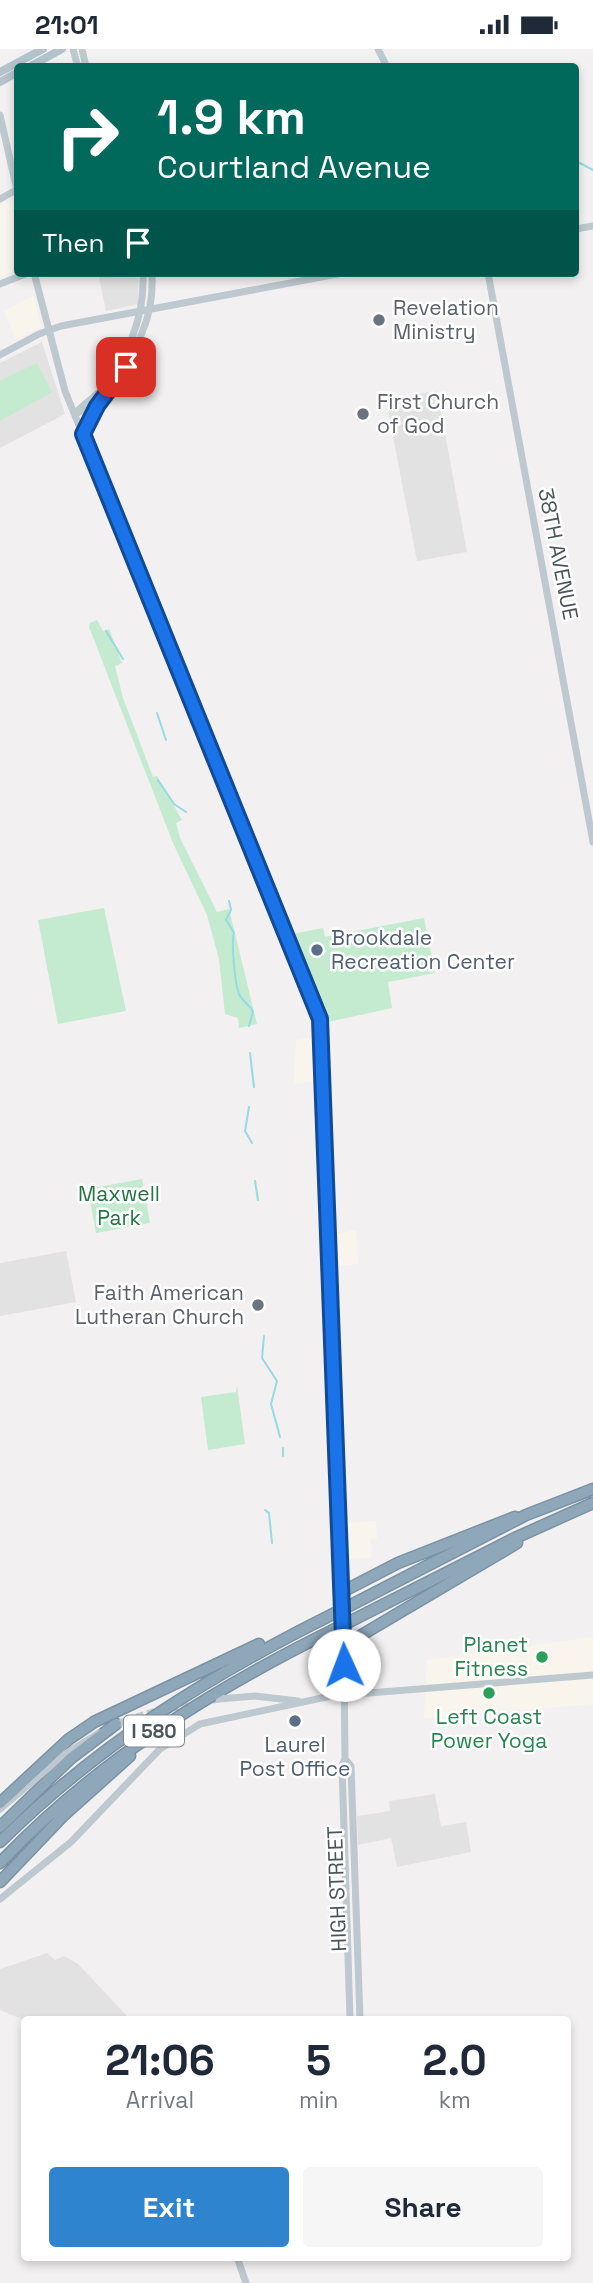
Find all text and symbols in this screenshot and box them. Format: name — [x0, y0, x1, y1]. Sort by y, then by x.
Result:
text: 21:01 — [35, 8, 99, 42]
text: 1.9 km — [157, 86, 306, 148]
icon: right — [42, 91, 133, 182]
text: Courtland Avenue — [157, 147, 431, 187]
icon: arrive — [119, 224, 157, 262]
text: Then — [42, 226, 105, 260]
place label: Revelation Ministry — [393, 294, 499, 345]
marker: Revelation Ministry — [371, 312, 387, 328]
pin — [96, 337, 156, 397]
icon: arrive — [107, 348, 145, 386]
place label: First Church of God — [377, 388, 499, 439]
marker: First Church of God — [355, 406, 371, 422]
street label: 38TH AVENUE — [532, 486, 585, 622]
place label: Brookdale Recreation Center — [331, 924, 515, 975]
marker: Brookdale Recreation Center — [309, 942, 325, 958]
park label: Maxwell Park — [78, 1180, 160, 1231]
place label: Faith American Lutheran Church — [75, 1279, 244, 1330]
marker: Faith American Lutheran Church — [250, 1297, 266, 1313]
position arrow — [307, 1628, 381, 1702]
place label: Planet Fitness — [454, 1631, 528, 1682]
marker: Planet Fitness — [534, 1649, 550, 1665]
marker: Left Coast Power Yoga — [481, 1685, 497, 1701]
place label: Left Coast Power Yoga — [431, 1703, 547, 1754]
marker: Laurel Post Office — [287, 1713, 303, 1729]
road number: I 580 — [124, 1715, 184, 1747]
place label: Laurel Post Office — [240, 1731, 350, 1782]
street label: HIGH STREET — [321, 1826, 352, 1952]
text: 21:06 — [105, 2034, 215, 2087]
text: 5 — [306, 2034, 331, 2087]
text: 2.0 — [423, 2034, 487, 2087]
text: Arrival — [126, 2085, 194, 2115]
text: min — [299, 2085, 338, 2115]
text: km — [439, 2085, 471, 2115]
button: Exit — [49, 2167, 289, 2247]
button: Share — [303, 2167, 543, 2247]

